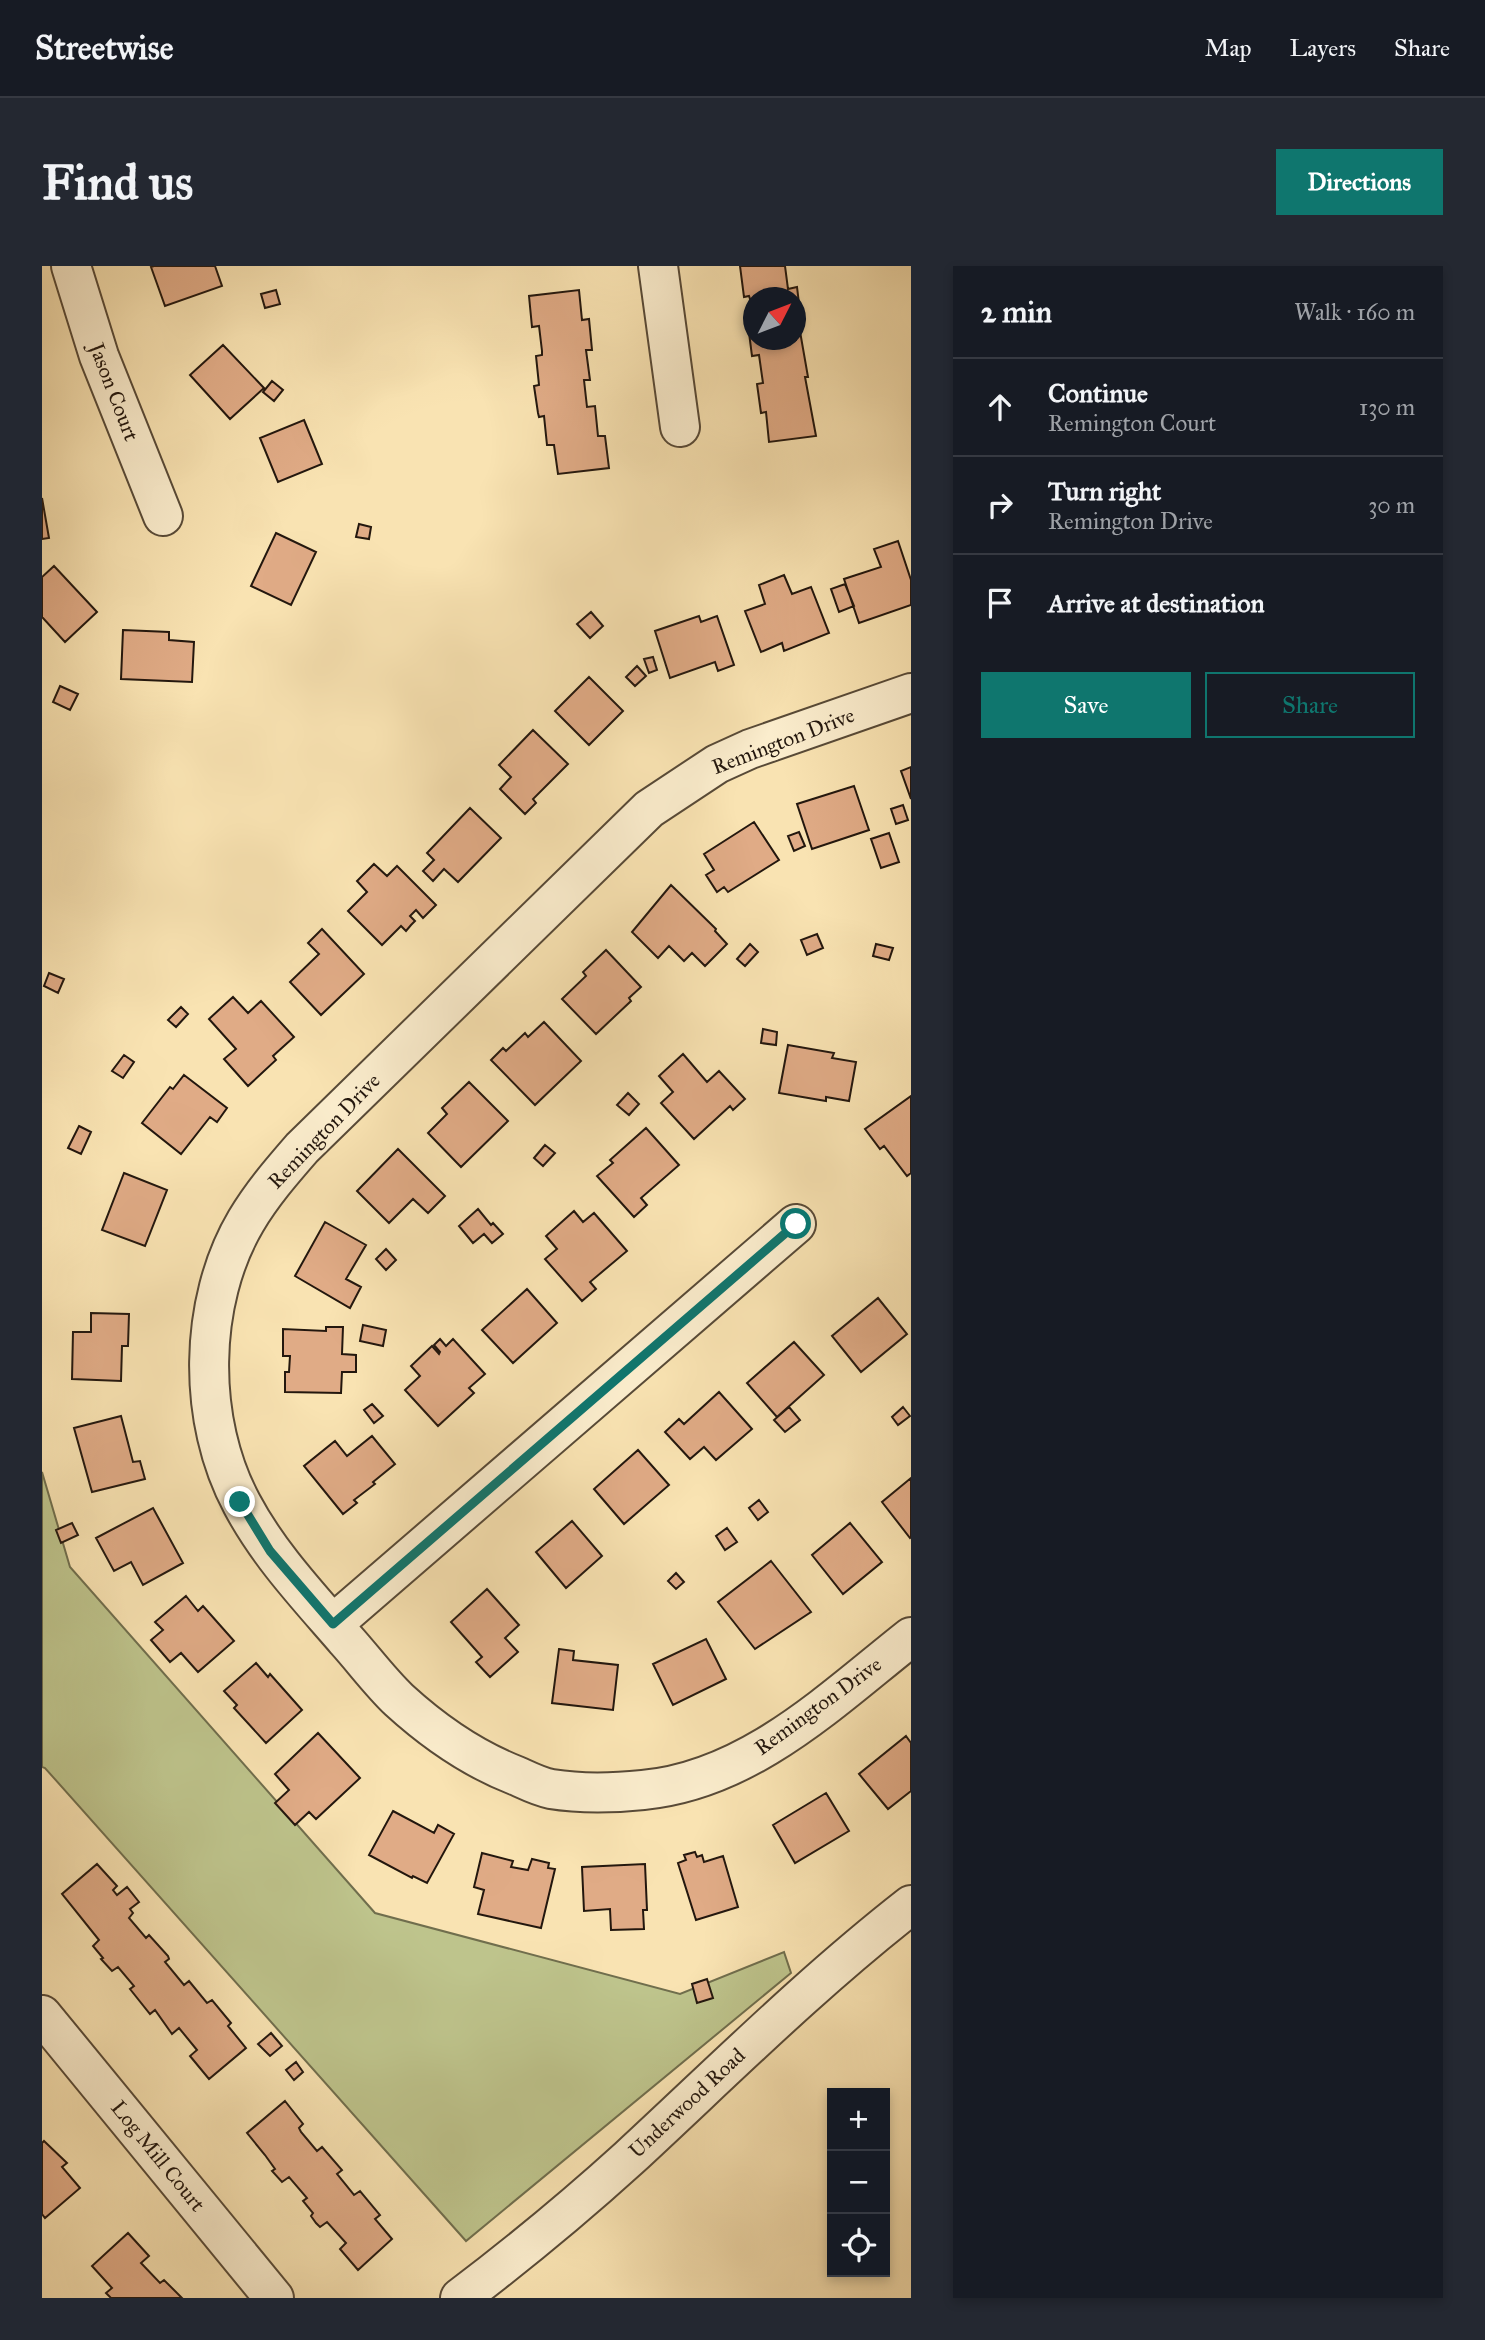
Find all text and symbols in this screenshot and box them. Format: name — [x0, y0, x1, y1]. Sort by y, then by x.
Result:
text: Streetwise — [35, 28, 173, 68]
text: Map — [1205, 33, 1252, 63]
text: Layers — [1290, 33, 1356, 63]
text: Share — [1394, 33, 1450, 63]
button: Directions — [1276, 149, 1443, 215]
text: Find us — [42, 153, 193, 212]
north arrow — [743, 287, 806, 350]
text: 2 min — [981, 294, 1052, 330]
text: Walk · 160 m — [1294, 298, 1415, 326]
street label: Jason Court — [83, 338, 145, 445]
text: Continue — [1048, 377, 1148, 409]
icon: ahead — [981, 388, 1019, 426]
text: 130 m — [1359, 393, 1415, 421]
text: Remington Court — [1048, 409, 1216, 437]
text: Turn right — [1048, 475, 1161, 507]
icon: right — [981, 486, 1019, 524]
text: 30 m — [1368, 491, 1415, 519]
text: Remington Drive — [1048, 507, 1213, 535]
icon: arrive — [981, 584, 1019, 622]
text: Arrive at destination — [1048, 587, 1265, 619]
button: Save — [981, 672, 1191, 738]
button: Share — [1205, 672, 1415, 738]
street label: Remington Drive — [708, 702, 858, 780]
street label: Remington Drive — [262, 1068, 386, 1194]
route start — [780, 1208, 811, 1239]
route end — [224, 1486, 255, 1517]
street label: Remington Drive — [749, 1651, 887, 1761]
street label: Underwood Road — [623, 2042, 751, 2164]
map controls — [827, 2088, 890, 2277]
button: + — [827, 2088, 890, 2151]
street label: Log Mill Court — [105, 2095, 211, 2217]
button: − — [827, 2151, 890, 2214]
button: locate — [827, 2214, 890, 2277]

